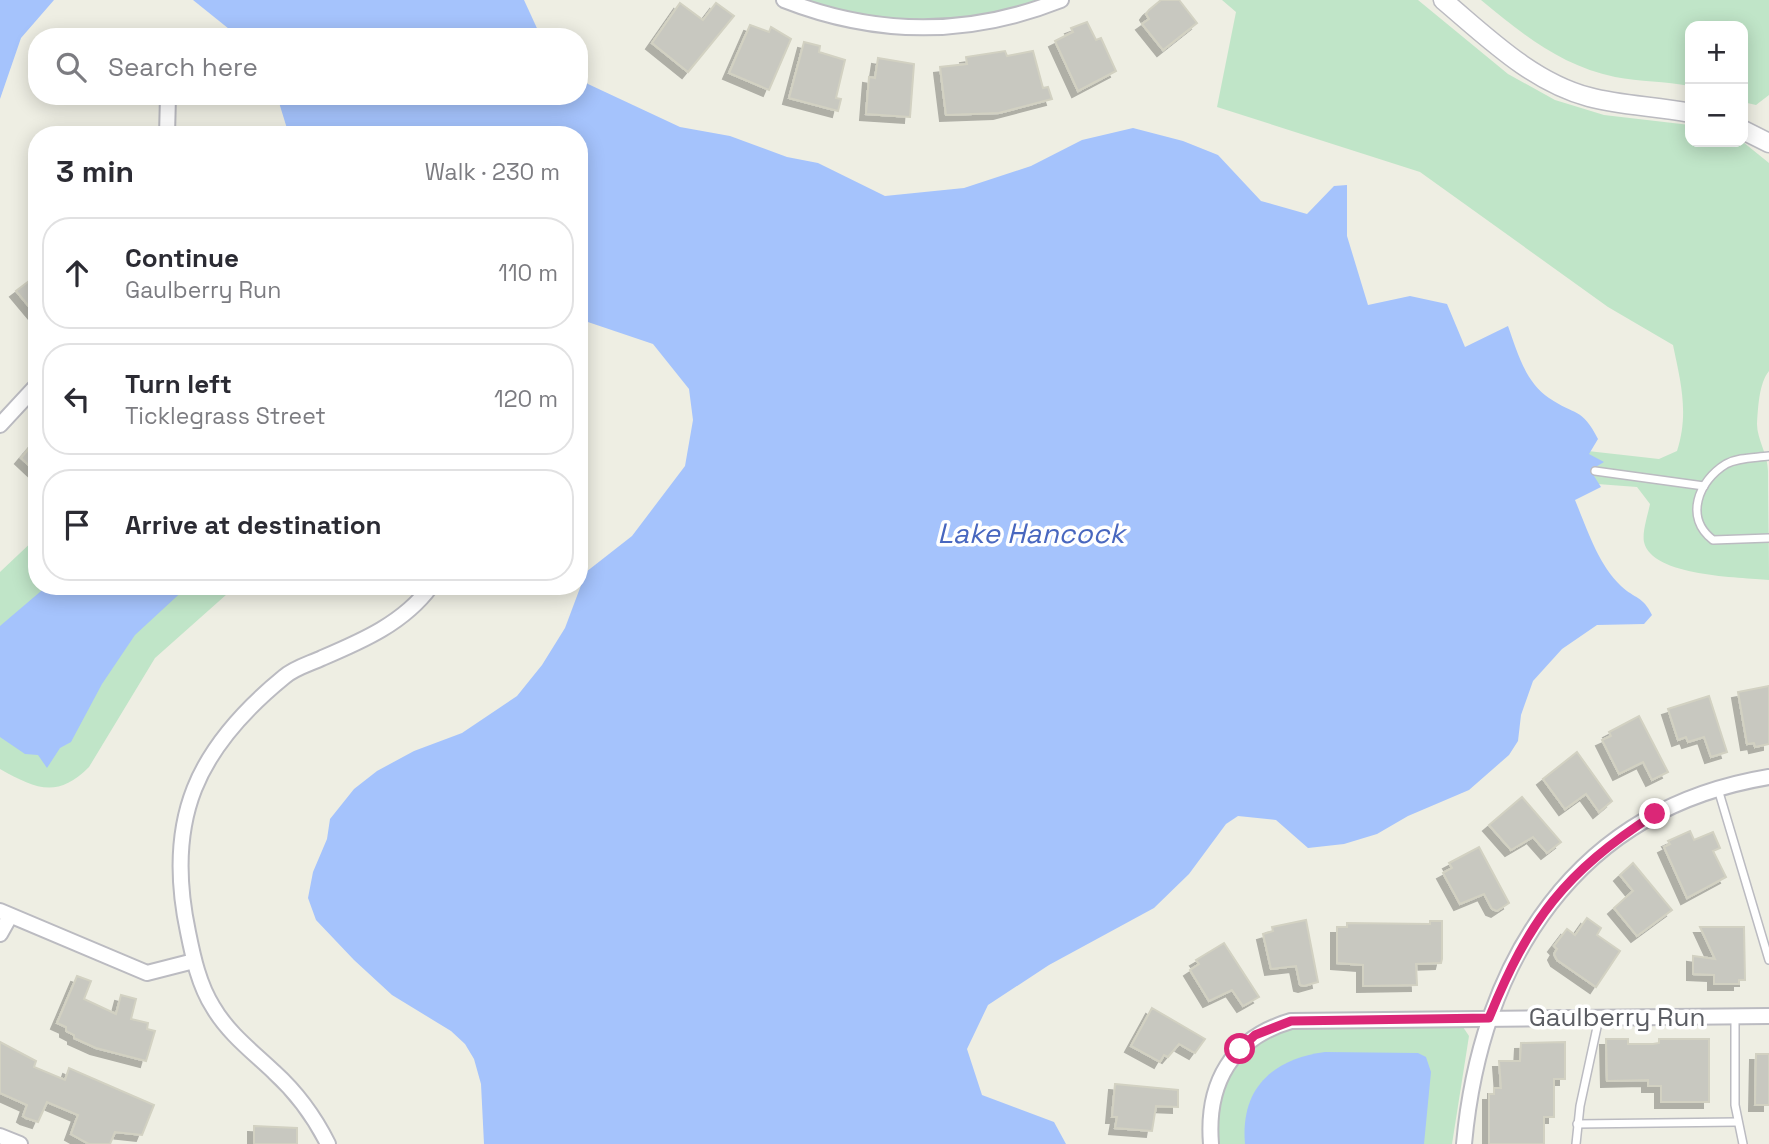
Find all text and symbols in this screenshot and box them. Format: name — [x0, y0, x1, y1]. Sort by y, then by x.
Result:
map controls — [1685, 21, 1748, 147]
button: + — [1685, 21, 1748, 84]
search box — [28, 28, 588, 105]
icon: search — [52, 48, 90, 86]
text: Search here — [108, 50, 258, 84]
button: − — [1685, 84, 1748, 147]
text: 3 min — [56, 152, 134, 191]
text: Walk · 230 m — [425, 157, 560, 187]
text: Continue — [125, 241, 239, 275]
icon: ahead — [58, 254, 96, 292]
text: 110 m — [498, 258, 558, 288]
text: Gaulberry Run — [125, 275, 281, 305]
text: Turn left — [125, 367, 232, 401]
icon: left — [58, 380, 96, 418]
text: 120 m — [494, 384, 558, 414]
text: Ticklegrass Street — [125, 401, 326, 431]
icon: arrive — [58, 506, 96, 544]
text: Arrive at destination — [125, 508, 382, 542]
water label: Lake Hancock — [938, 515, 1127, 551]
route end — [1639, 798, 1670, 829]
street label: Gaulberry Run — [1529, 1000, 1705, 1034]
route start — [1224, 1033, 1255, 1064]

